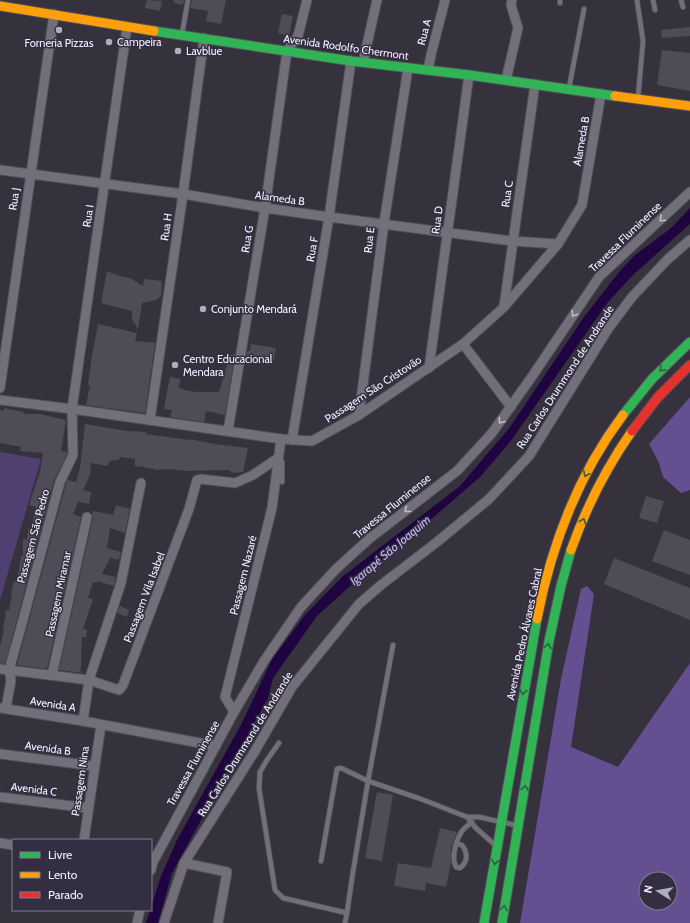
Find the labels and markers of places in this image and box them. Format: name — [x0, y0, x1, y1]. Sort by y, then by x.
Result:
marker: Forneria Pizzas — [54, 25, 64, 35]
place label: Campeira — [117, 35, 162, 49]
place label: Forneria Pizzas — [25, 36, 94, 50]
marker: Campeira — [104, 37, 114, 47]
place label: Lavblue — [186, 44, 222, 58]
marker: Lavblue — [173, 46, 183, 56]
place label: Conjunto Mendará — [211, 302, 298, 316]
marker: Conjunto Mendará — [198, 304, 208, 314]
place label: Centro Educacional Mendara — [183, 352, 273, 379]
marker: Centro Educacional Mendara — [170, 360, 180, 370]

